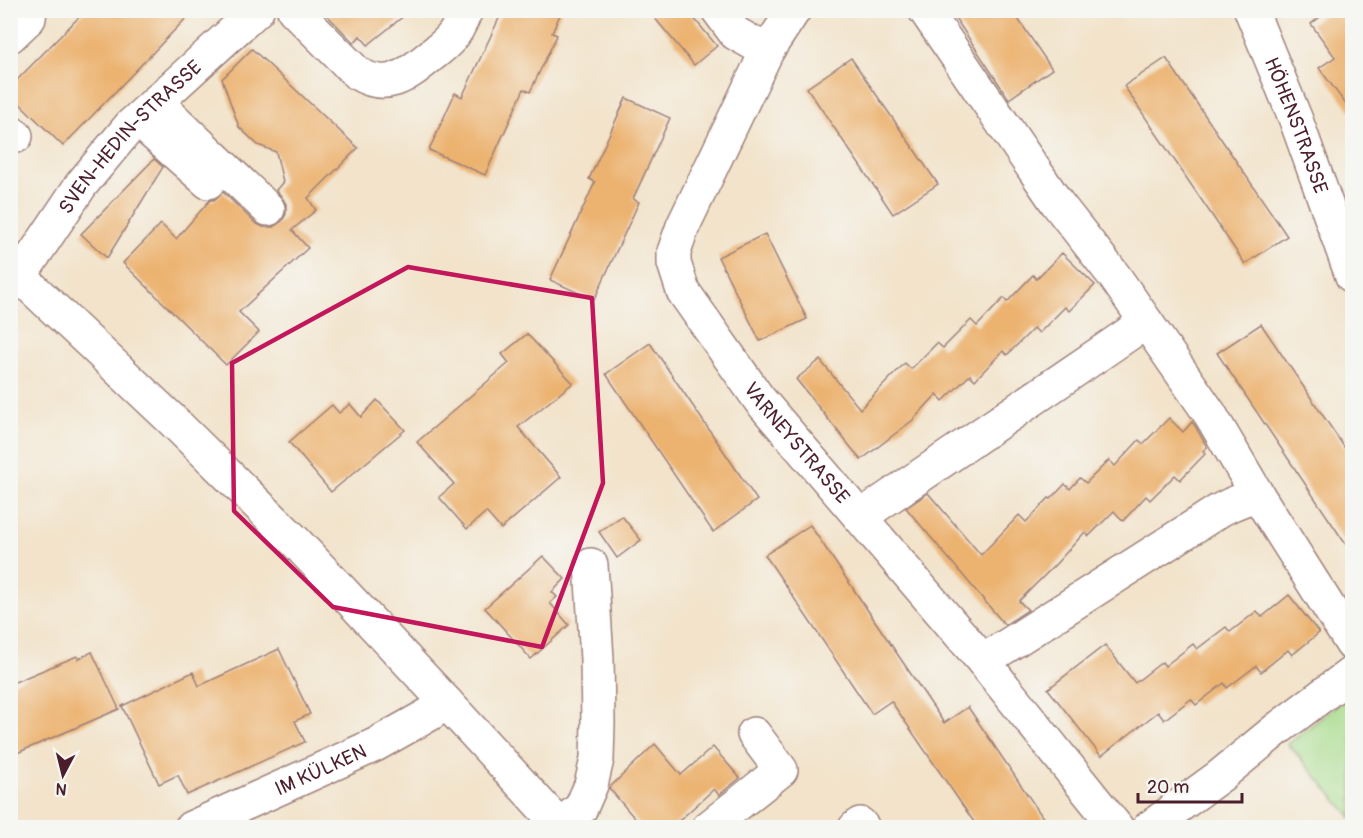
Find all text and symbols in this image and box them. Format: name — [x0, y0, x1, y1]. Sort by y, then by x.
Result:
street label: HÖHENSTRASSE — [1259, 53, 1333, 197]
street label: SVEN-HEDIN-STRASSE — [53, 55, 207, 219]
street label: VARNEYSTRASSE — [738, 377, 855, 509]
street label: IM KÜLKEN — [271, 739, 370, 802]
north arrow — [33, 745, 93, 805]
scale bar — [1138, 766, 1242, 804]
text: 20 m — [1147, 776, 1189, 799]
text: N — [55, 778, 68, 799]

